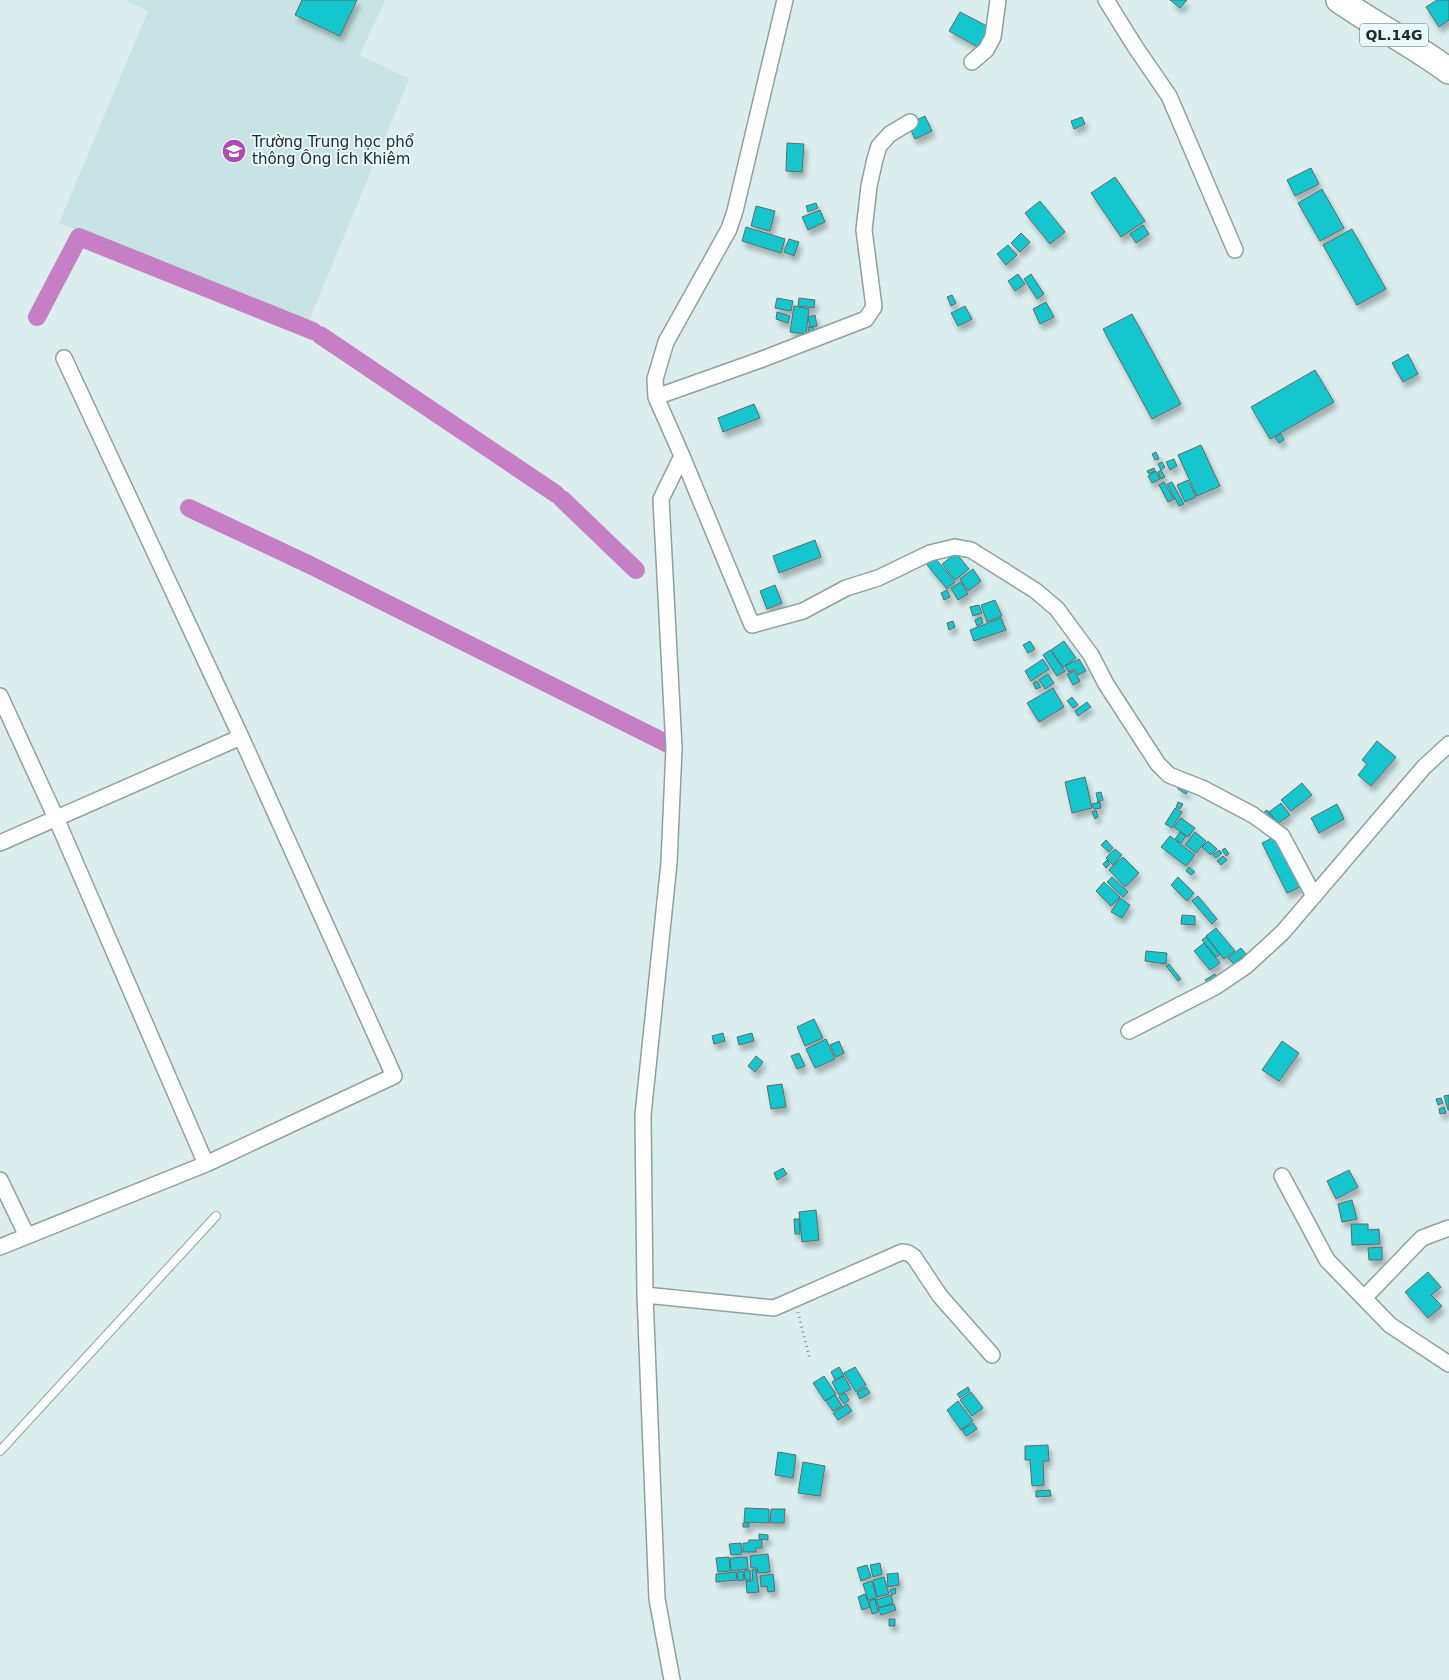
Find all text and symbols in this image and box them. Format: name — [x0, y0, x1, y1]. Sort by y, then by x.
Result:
road number: QL.14G — [1360, 24, 1428, 46]
place label: Trường Trung học phổ thông Ông Ích Khiêm — [251, 133, 414, 168]
school or university icon: Trường Trung học phổ thông Ông Ích Khiêm — [221, 138, 247, 164]

